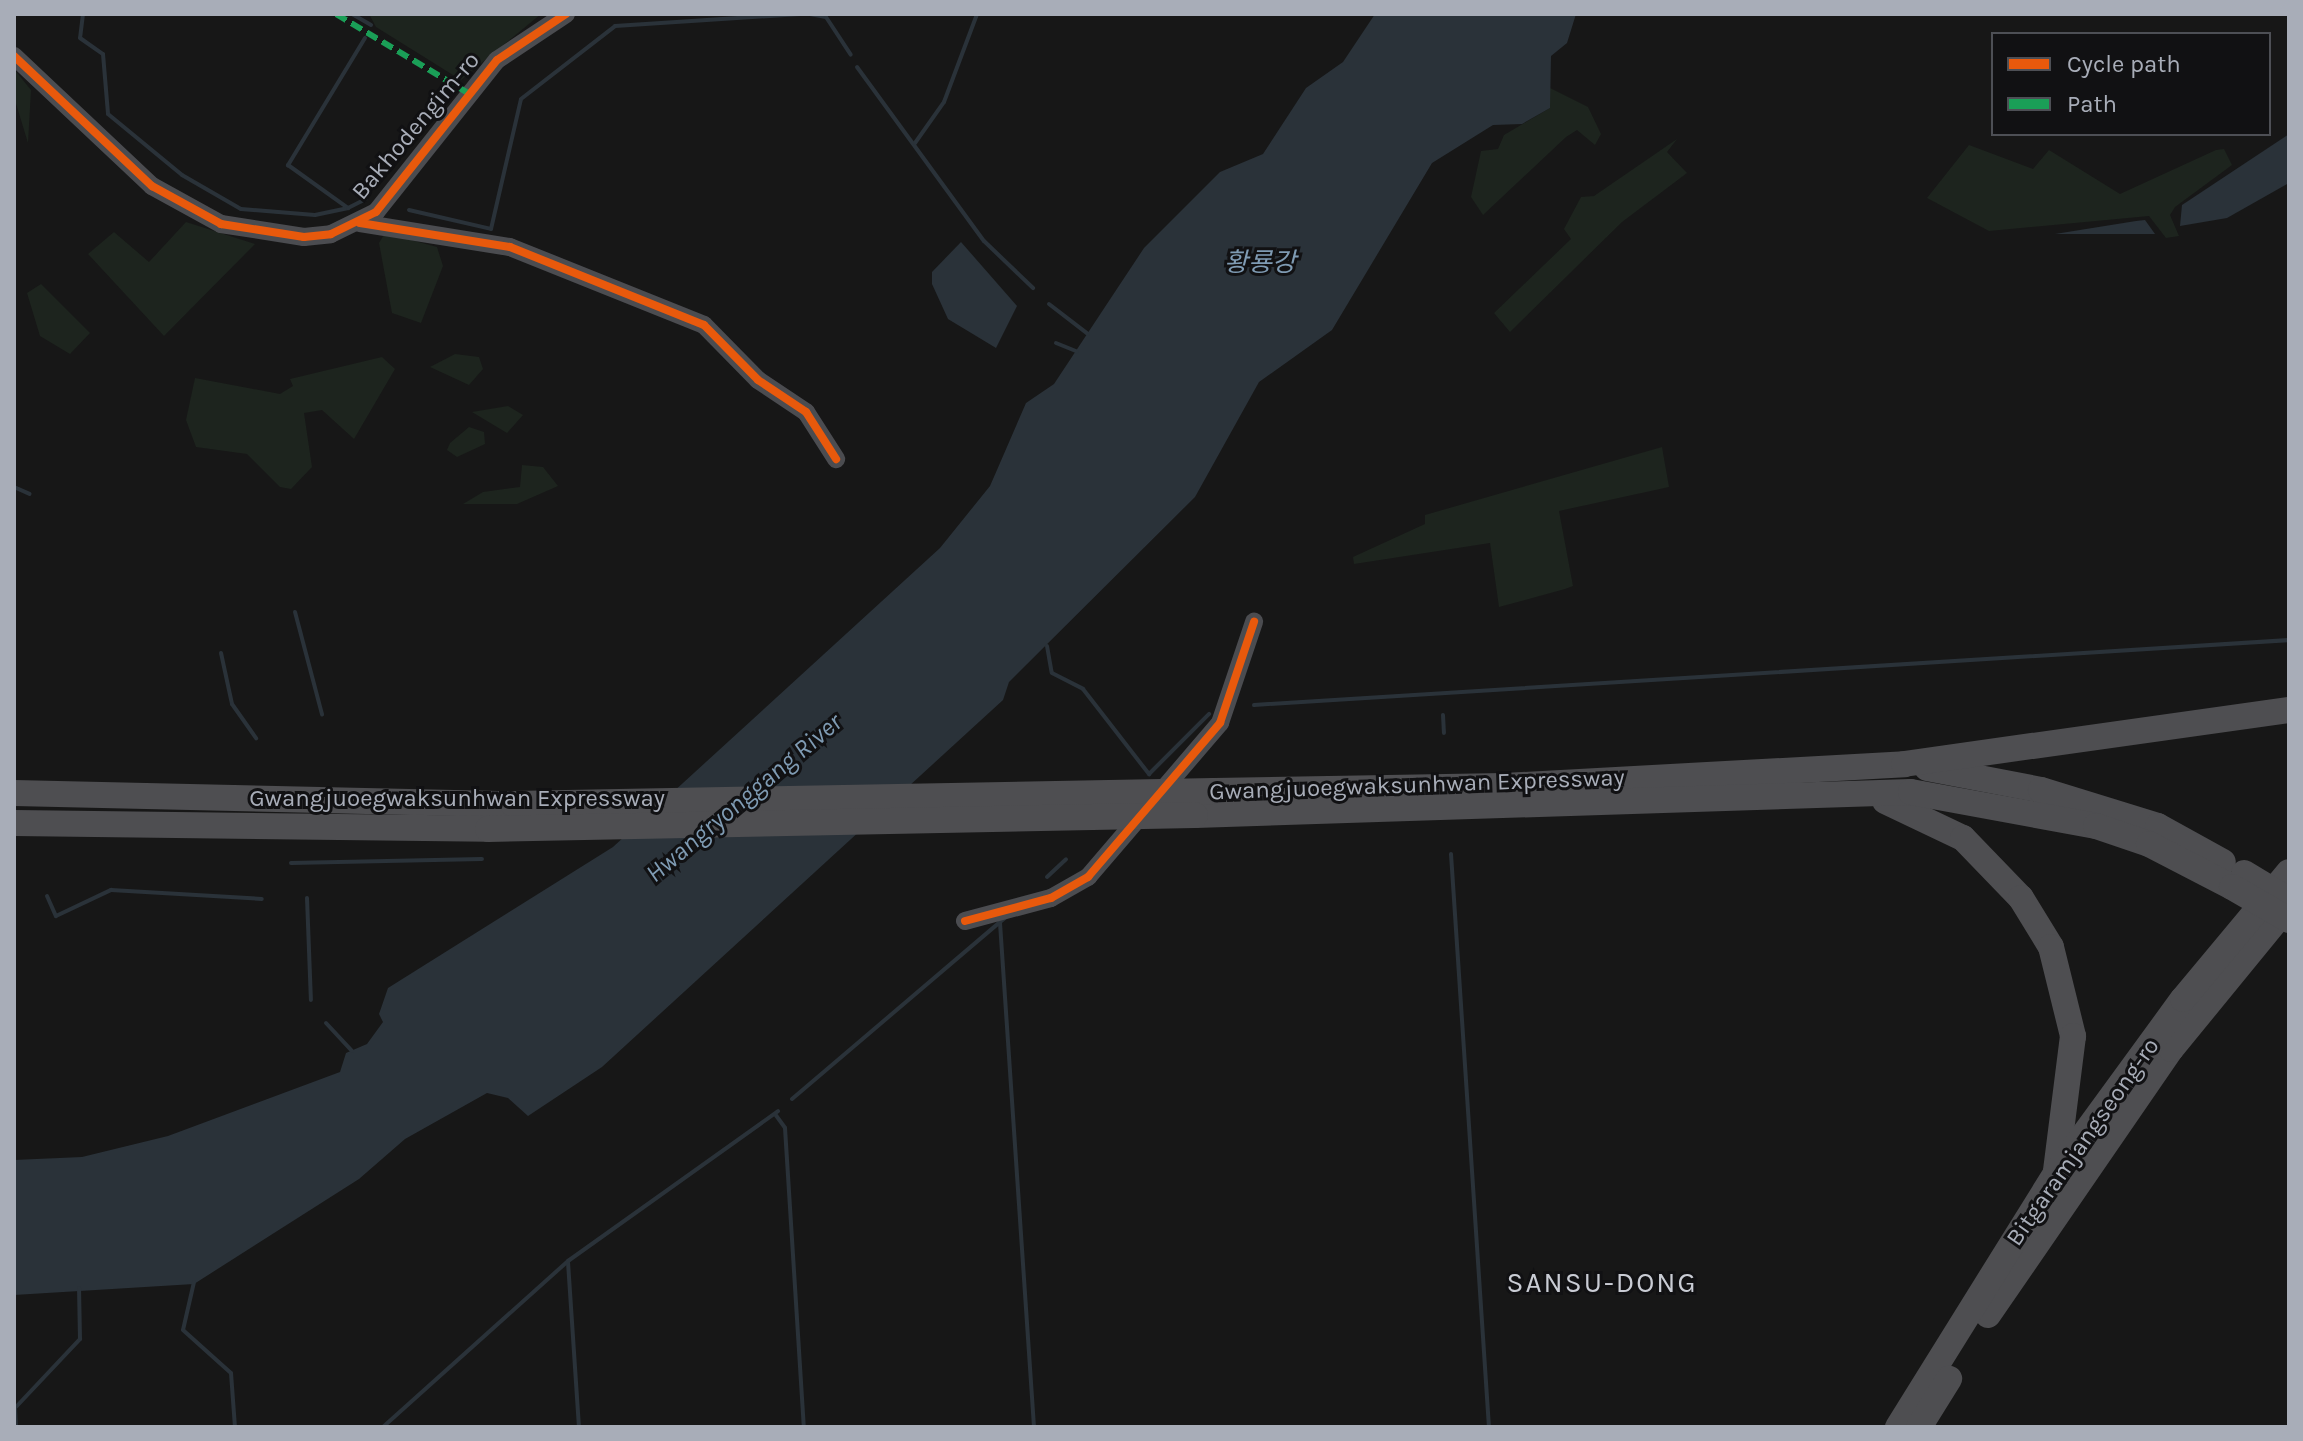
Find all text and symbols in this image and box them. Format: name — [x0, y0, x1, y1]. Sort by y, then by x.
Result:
legend — [1991, 32, 2271, 136]
street label: Bakhodengim-ro — [346, 46, 486, 206]
text: Cycle path — [2067, 50, 2181, 78]
text: Path — [2067, 90, 2117, 118]
water label: 황룡강 — [1224, 247, 1296, 279]
water label: Hwangryonggang River — [639, 707, 849, 889]
street label: Gwangjuoegwaksunhwan Expressway — [1209, 763, 1625, 807]
street label: Gwangjuoegwaksunhwan Expressway — [249, 785, 665, 813]
street label: Bitgaramjangseong-ro — [2000, 1032, 2166, 1252]
district label: SANSU-DONG — [1507, 1266, 1697, 1300]

